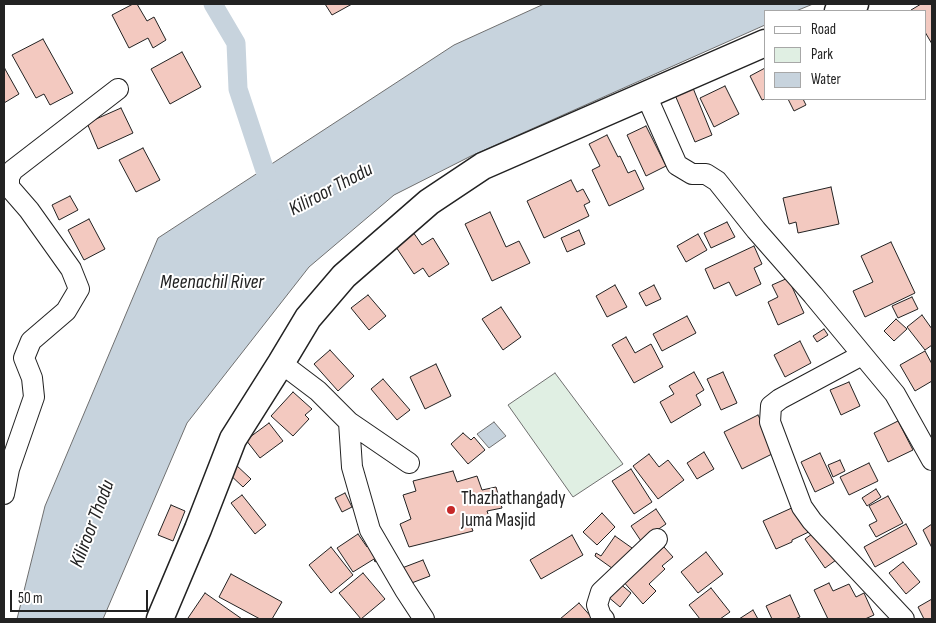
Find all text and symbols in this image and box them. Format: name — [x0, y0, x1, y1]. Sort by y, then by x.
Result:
legend — [764, 10, 926, 100]
text: Road — [811, 20, 836, 39]
text: Park — [811, 45, 833, 64]
text: Water — [811, 70, 841, 89]
water label: Kiliroor Thodu — [285, 158, 377, 222]
water label: Meenachil River — [160, 271, 264, 295]
water label: Kiliroor Thodu — [65, 477, 121, 571]
place label: Thazhathangady Juma Masjid — [461, 488, 566, 532]
marker: Thazhathangady Juma Masjid — [445, 504, 457, 516]
scale bar — [12, 580, 150, 612]
text: 50 m — [18, 589, 43, 608]

